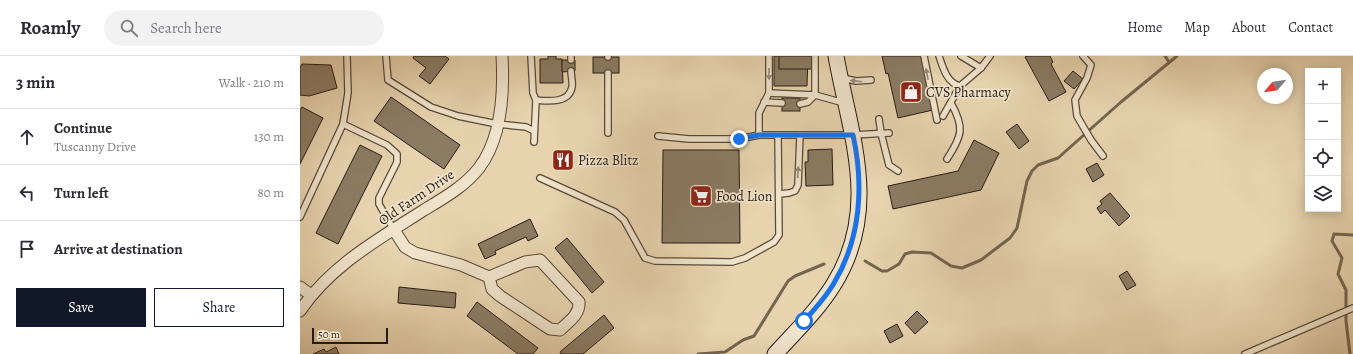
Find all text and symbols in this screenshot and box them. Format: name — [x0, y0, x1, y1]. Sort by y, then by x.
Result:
search box — [104, 10, 384, 46]
text: Roamly — [20, 15, 80, 41]
icon: search — [118, 17, 140, 39]
text: Search here — [150, 18, 222, 38]
text: Home — [1127, 18, 1162, 37]
text: Map — [1184, 18, 1210, 37]
text: About — [1232, 18, 1266, 37]
text: Contact — [1288, 18, 1333, 37]
one-way arrow — [766, 68, 772, 81]
one-way arrow — [924, 68, 930, 81]
north arrow — [1257, 68, 1293, 104]
map controls — [1305, 68, 1341, 212]
button: + — [1305, 68, 1341, 104]
text: 3 min — [16, 71, 55, 94]
text: Walk · 210 m — [219, 74, 284, 91]
one-way arrow — [850, 77, 862, 84]
shop icon: CVS Pharmacy — [898, 79, 924, 105]
place label: CVS Pharmacy — [926, 83, 1011, 102]
button: − — [1305, 104, 1341, 140]
text: Continue — [54, 118, 112, 138]
icon: ahead — [16, 126, 38, 148]
text: 130 m — [254, 128, 284, 145]
route end — [730, 130, 748, 148]
text: Tuscanny Drive — [54, 138, 136, 155]
button: locate — [1305, 140, 1341, 176]
restaurant icon: Pizza Blitz — [550, 147, 576, 173]
place label: Pizza Blitz — [578, 151, 638, 170]
street label: Old Farm Drive — [375, 165, 458, 230]
one-way arrow — [795, 166, 802, 178]
button: layers — [1305, 176, 1341, 212]
icon: left — [16, 182, 38, 204]
text: Turn left — [54, 183, 109, 203]
supermarket icon: Food Lion — [688, 183, 714, 209]
text: 80 m — [257, 184, 284, 201]
place label: Food Lion — [716, 187, 773, 206]
icon: arrive — [16, 238, 38, 260]
text: Arrive at destination — [54, 239, 183, 259]
button: Save — [16, 288, 146, 327]
button: Share — [154, 288, 284, 327]
route start — [795, 312, 813, 330]
scale bar — [312, 326, 388, 345]
text: 50 m — [318, 327, 340, 342]

